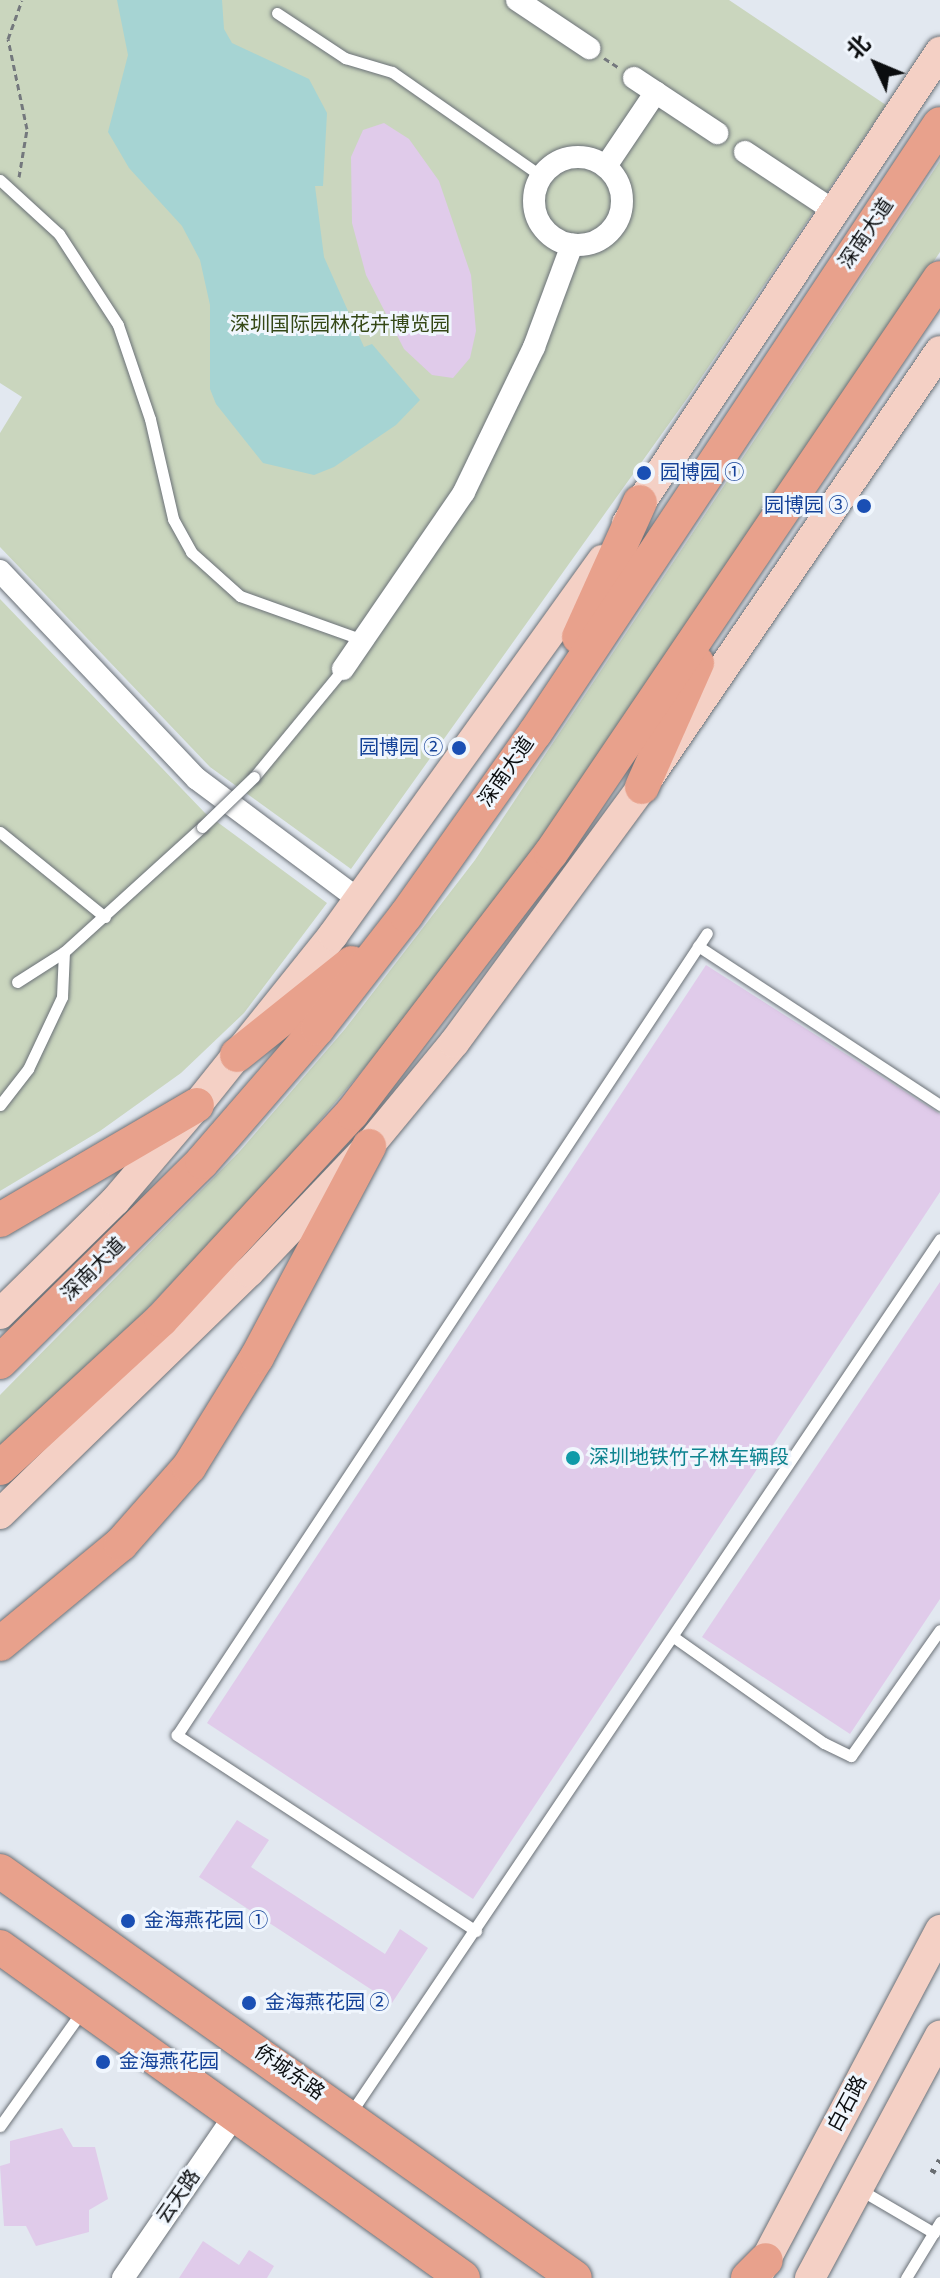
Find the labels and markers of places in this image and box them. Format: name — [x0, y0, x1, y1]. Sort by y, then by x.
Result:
place label: 园博园 ① — [660, 461, 744, 485]
marker: 园博园 ① — [635, 464, 653, 482]
place label: 园博园 ③ — [764, 494, 848, 518]
marker: 园博园 ③ — [855, 497, 873, 515]
place label: 园博园 ② — [359, 736, 443, 760]
marker: 园博园 ② — [450, 739, 468, 757]
place label: 深圳地铁竹子林车辆段 — [589, 1446, 789, 1470]
marker: 深圳地铁竹子林车辆段 — [564, 1449, 582, 1467]
place label: 金海燕花园 ① — [144, 1909, 268, 1933]
marker: 金海燕花园 ① — [119, 1912, 137, 1930]
place label: 金海燕花园 ② — [265, 1991, 389, 2015]
marker: 金海燕花园 ② — [240, 1994, 258, 2012]
place label: 金海燕花园 — [119, 2050, 219, 2074]
marker: 金海燕花园 — [94, 2053, 112, 2071]

